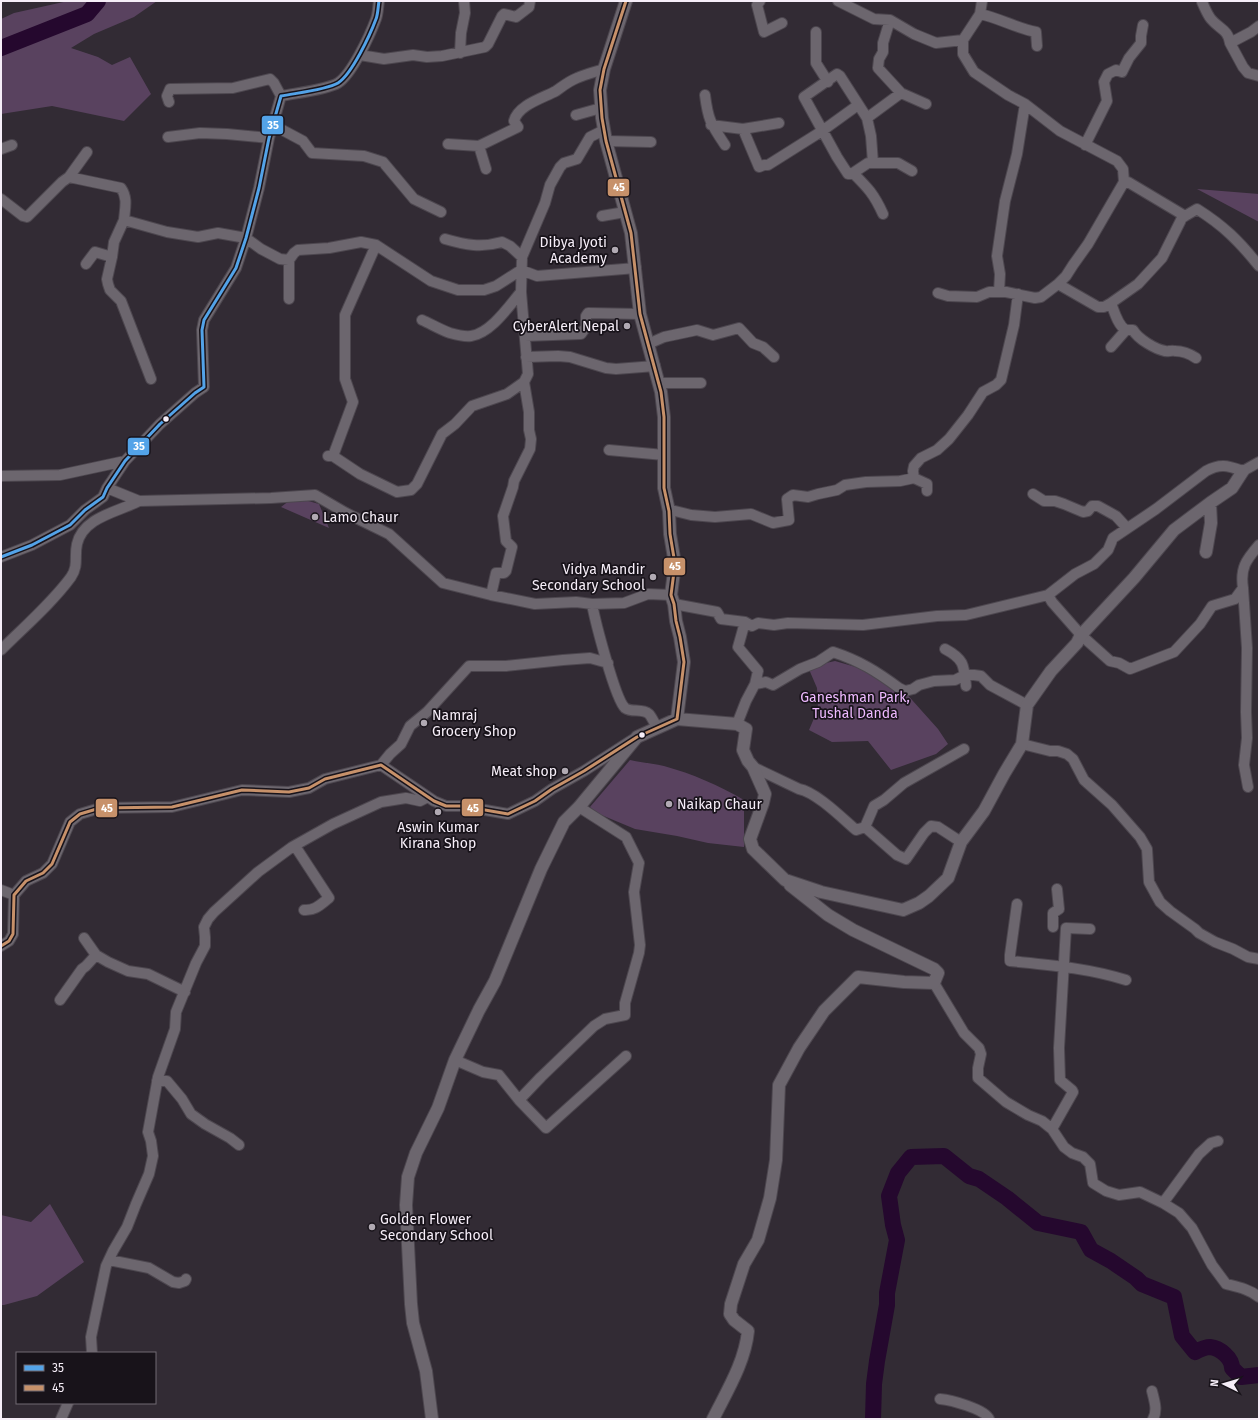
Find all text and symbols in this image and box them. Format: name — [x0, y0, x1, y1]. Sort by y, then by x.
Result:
line badge: 35 — [261, 115, 284, 135]
text: 35 — [266, 119, 279, 132]
line badge: 45 — [607, 178, 630, 197]
text: 45 — [613, 181, 625, 194]
place label: Dibya Jyoti Academy — [540, 234, 607, 267]
marker: Dibya Jyoti Academy — [610, 245, 620, 255]
place label: CyberAlert Nepal — [513, 318, 619, 335]
marker: CyberAlert Nepal — [622, 321, 632, 331]
unlabelled marker — [161, 414, 171, 424]
line badge: 35 — [127, 437, 150, 456]
text: 35 — [132, 440, 145, 453]
place label: Lamo Chaur — [323, 509, 399, 526]
marker: Lamo Chaur — [310, 512, 320, 522]
line badge: 45 — [663, 557, 686, 576]
text: 45 — [669, 560, 681, 573]
place label: Vidya Mandir Secondary School — [532, 561, 646, 594]
marker: Vidya Mandir Secondary School — [648, 572, 658, 582]
park label: Ganeshman Park, Tushal Danda — [800, 689, 910, 722]
place label: Namraj Grocery Shop — [432, 707, 516, 740]
marker: Namraj Grocery Shop — [419, 718, 429, 728]
unlabelled marker — [637, 730, 647, 740]
place label: Meat shop — [491, 763, 557, 780]
marker: Meat shop — [560, 766, 570, 776]
place label: Naikap Chaur — [677, 796, 762, 813]
line badge: 45 — [95, 798, 118, 818]
line badge: 45 — [461, 798, 484, 817]
marker: Naikap Chaur — [664, 799, 674, 809]
text: 45 — [101, 802, 113, 815]
text: 45 — [467, 802, 479, 815]
marker: Aswin Kumar Kirana Shop — [433, 807, 443, 817]
place label: Aswin Kumar Kirana Shop — [397, 819, 479, 852]
place label: Golden Flower Secondary School — [380, 1211, 493, 1244]
marker: Golden Flower Secondary School — [367, 1222, 377, 1232]
legend — [16, 1352, 156, 1404]
text: 35 — [52, 1361, 64, 1375]
north arrow — [1204, 1364, 1244, 1404]
text: N — [1208, 1379, 1221, 1387]
text: 45 — [52, 1381, 64, 1395]

